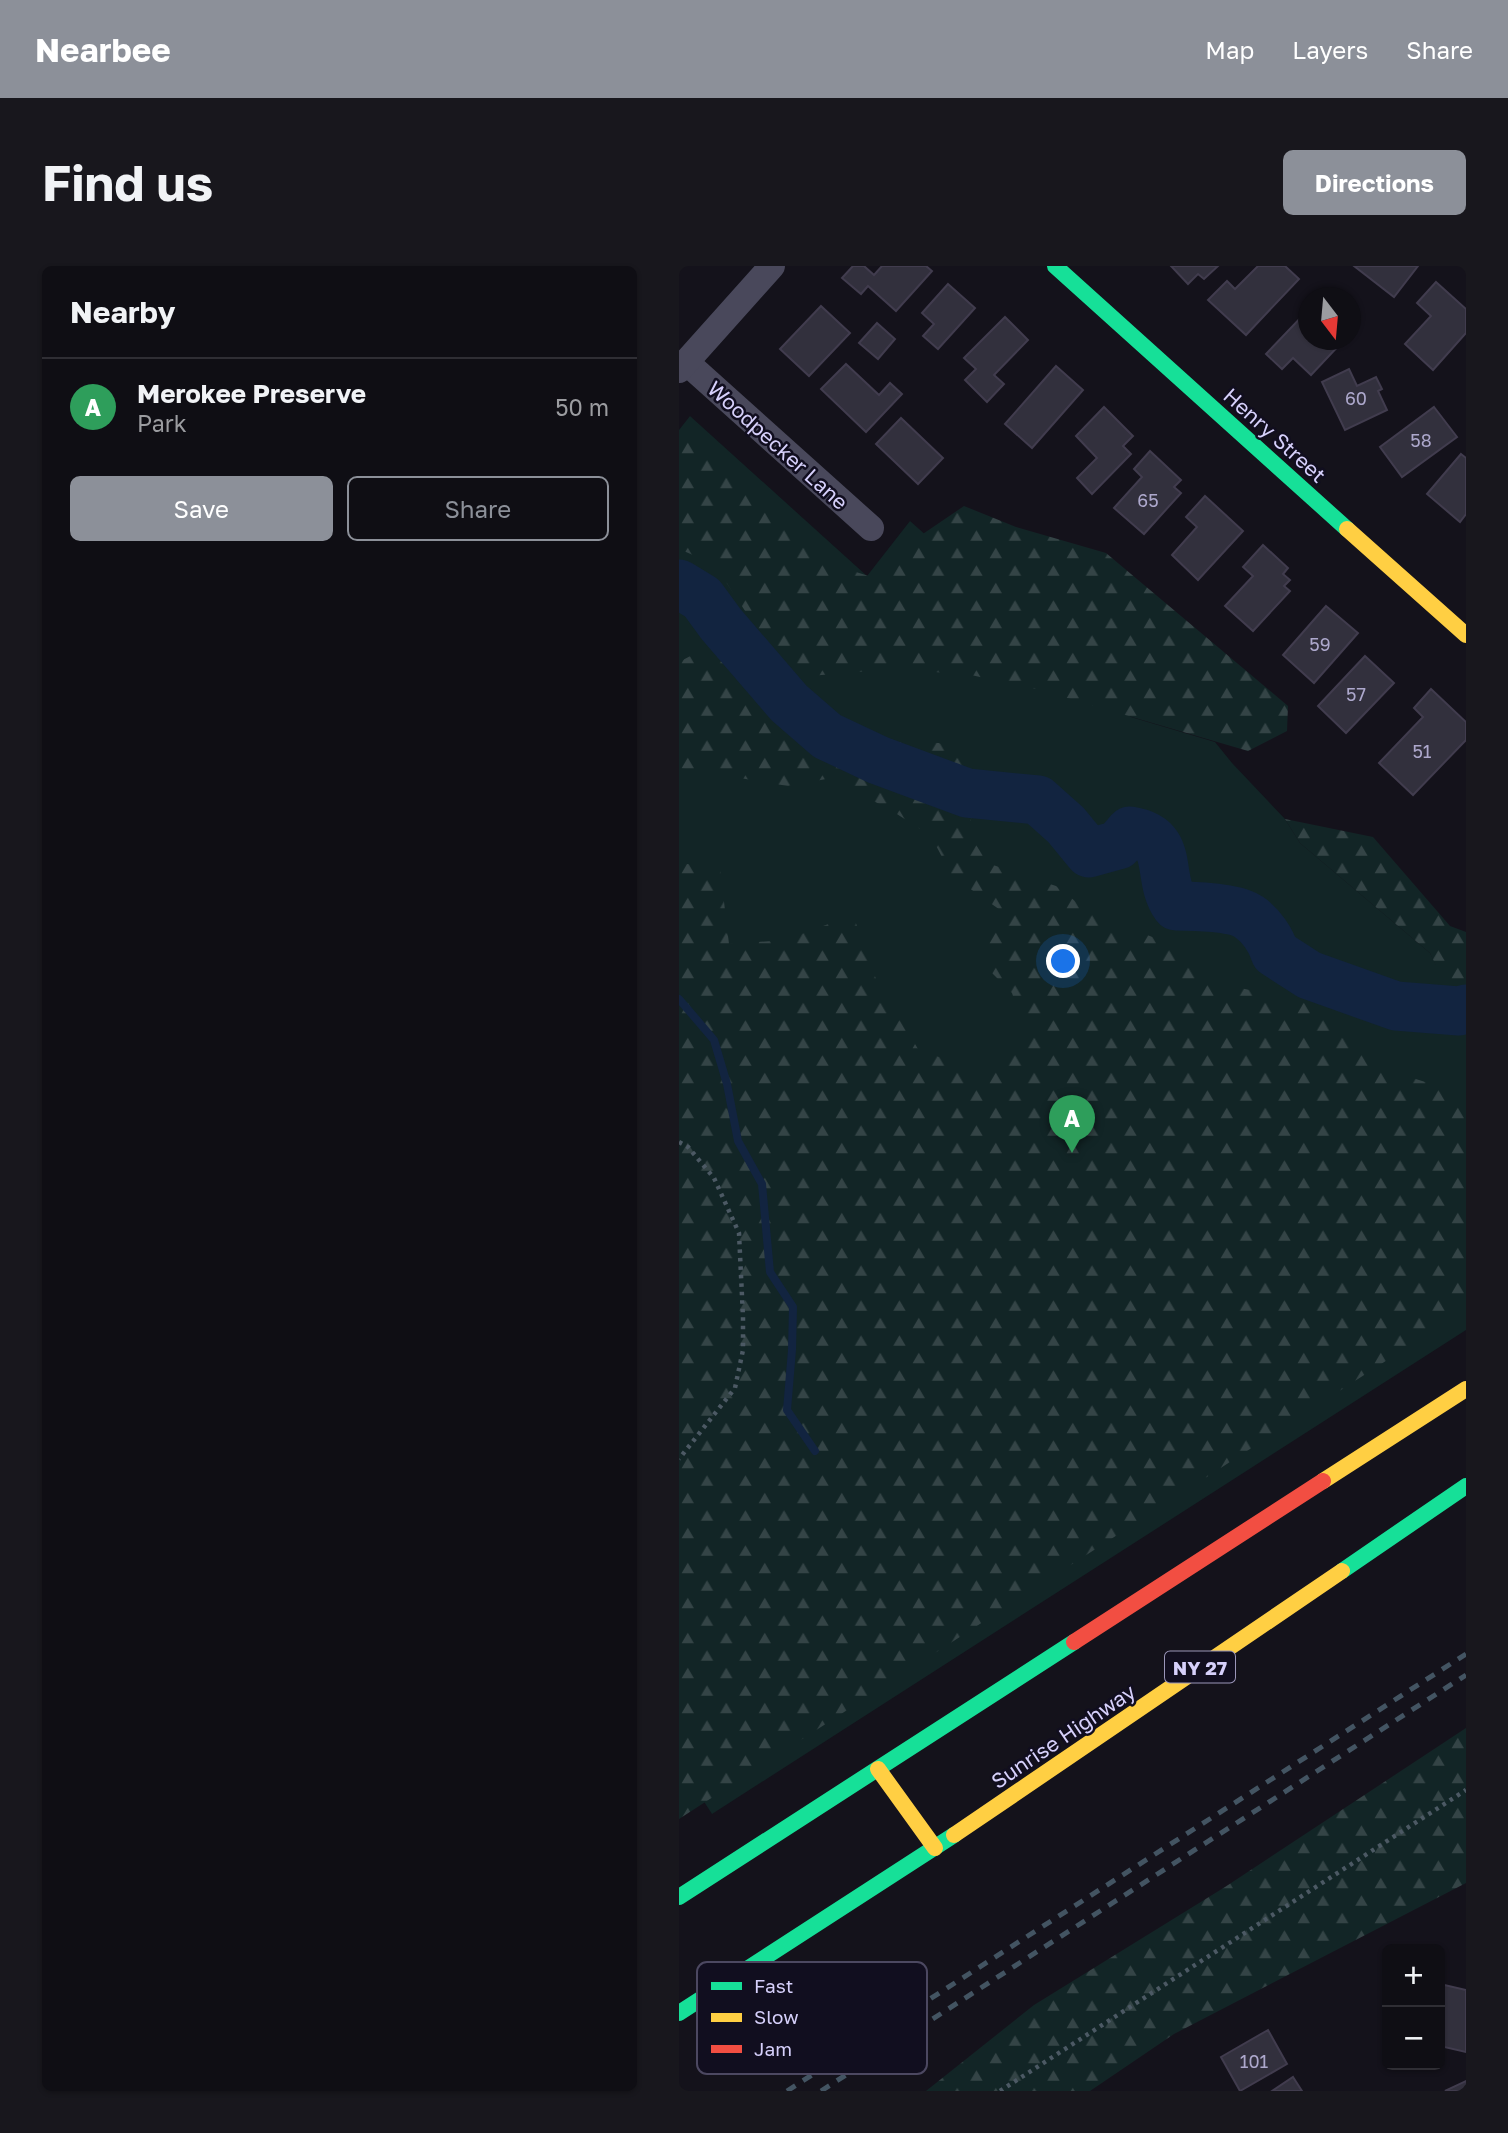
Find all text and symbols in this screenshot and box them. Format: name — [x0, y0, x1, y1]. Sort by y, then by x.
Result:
text: Nearbee — [35, 30, 171, 69]
text: Map — [1205, 35, 1254, 64]
text: Layers — [1292, 35, 1368, 64]
text: Share — [1406, 35, 1473, 64]
button: Directions — [1283, 150, 1466, 215]
text: Find us — [42, 153, 213, 212]
north arrow — [1298, 287, 1361, 350]
text: Nearby — [70, 294, 175, 330]
street label: Woodpecker Lane — [702, 375, 854, 515]
text: Merokee Preserve — [137, 378, 366, 409]
street label: Henry Street — [1218, 382, 1332, 488]
house number: 60 — [1345, 387, 1367, 409]
text: A — [85, 393, 101, 421]
text: 50 m — [555, 393, 609, 421]
text: Park — [137, 409, 187, 437]
house number: 58 — [1410, 429, 1432, 451]
button: Save — [70, 476, 333, 541]
button: Share — [347, 476, 609, 541]
house number: 65 — [1137, 489, 1159, 511]
house number: 59 — [1309, 633, 1331, 655]
house number: 57 — [1346, 683, 1366, 705]
house number: 51 — [1412, 740, 1432, 762]
your location — [1046, 944, 1080, 978]
pin: A — [1049, 1095, 1095, 1153]
road number: NY 27 — [1165, 1652, 1235, 1682]
street label: Sunrise Highway — [986, 1678, 1140, 1794]
map controls — [1382, 1944, 1445, 2070]
button: + — [1382, 1944, 1445, 2007]
legend — [697, 1962, 927, 2074]
text: Fast — [754, 1974, 793, 1997]
text: Slow — [754, 2005, 799, 2028]
button: − — [1382, 2007, 1445, 2070]
text: Jam — [754, 2037, 792, 2060]
house number: 101 — [1240, 2050, 1269, 2072]

